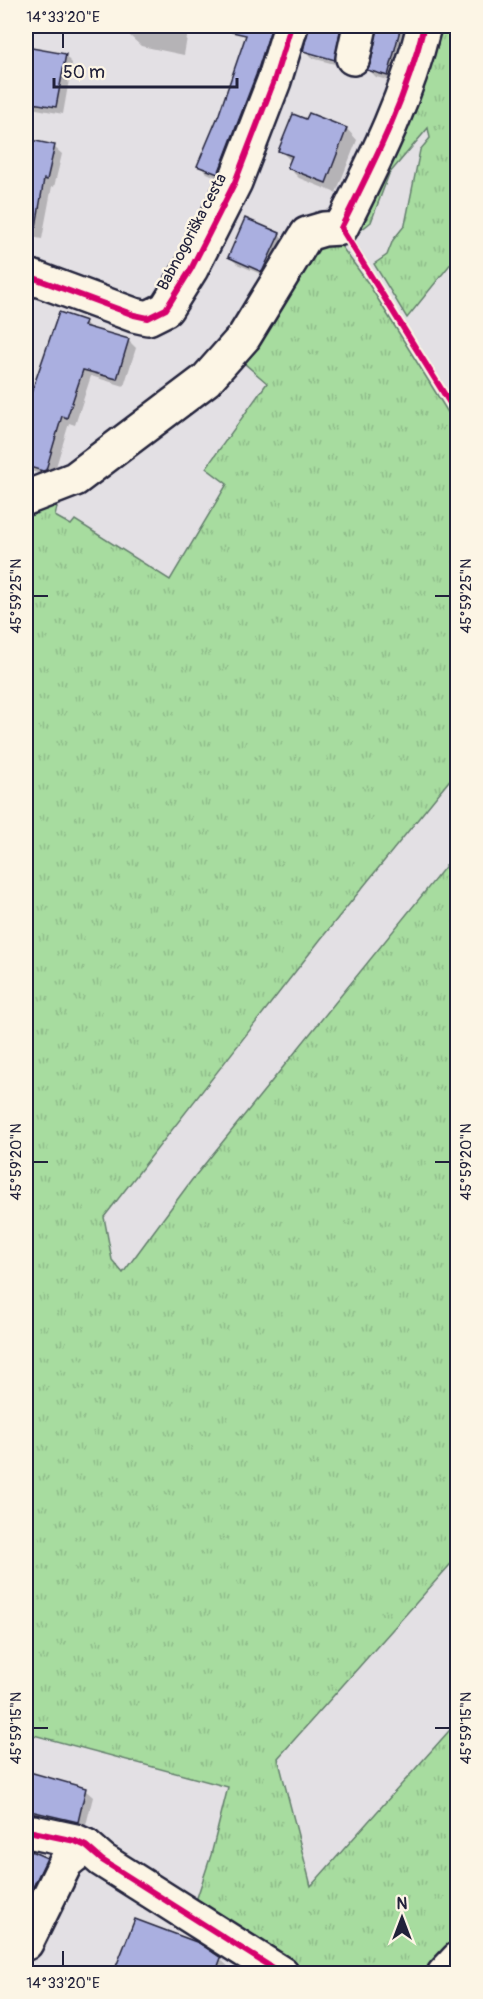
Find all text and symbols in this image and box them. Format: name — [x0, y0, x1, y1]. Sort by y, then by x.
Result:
text: 14°33'20"E — [26, 8, 100, 27]
scale bar — [54, 51, 237, 89]
text: 50 m — [63, 61, 105, 84]
street label: Babnogoriška cesta — [153, 170, 231, 294]
text: 45°59'25"N — [7, 559, 26, 633]
text: 45°59'25"N — [457, 559, 476, 633]
text: 45°59'20"N — [7, 1123, 26, 1201]
text: 45°59'20"N — [457, 1123, 476, 1201]
text: 45°59'15"N — [7, 1692, 26, 1764]
text: 45°59'15"N — [457, 1692, 476, 1764]
north arrow — [372, 1888, 432, 1948]
text: N — [397, 1894, 408, 1914]
text: 14°33'20"E — [26, 1974, 100, 1993]

